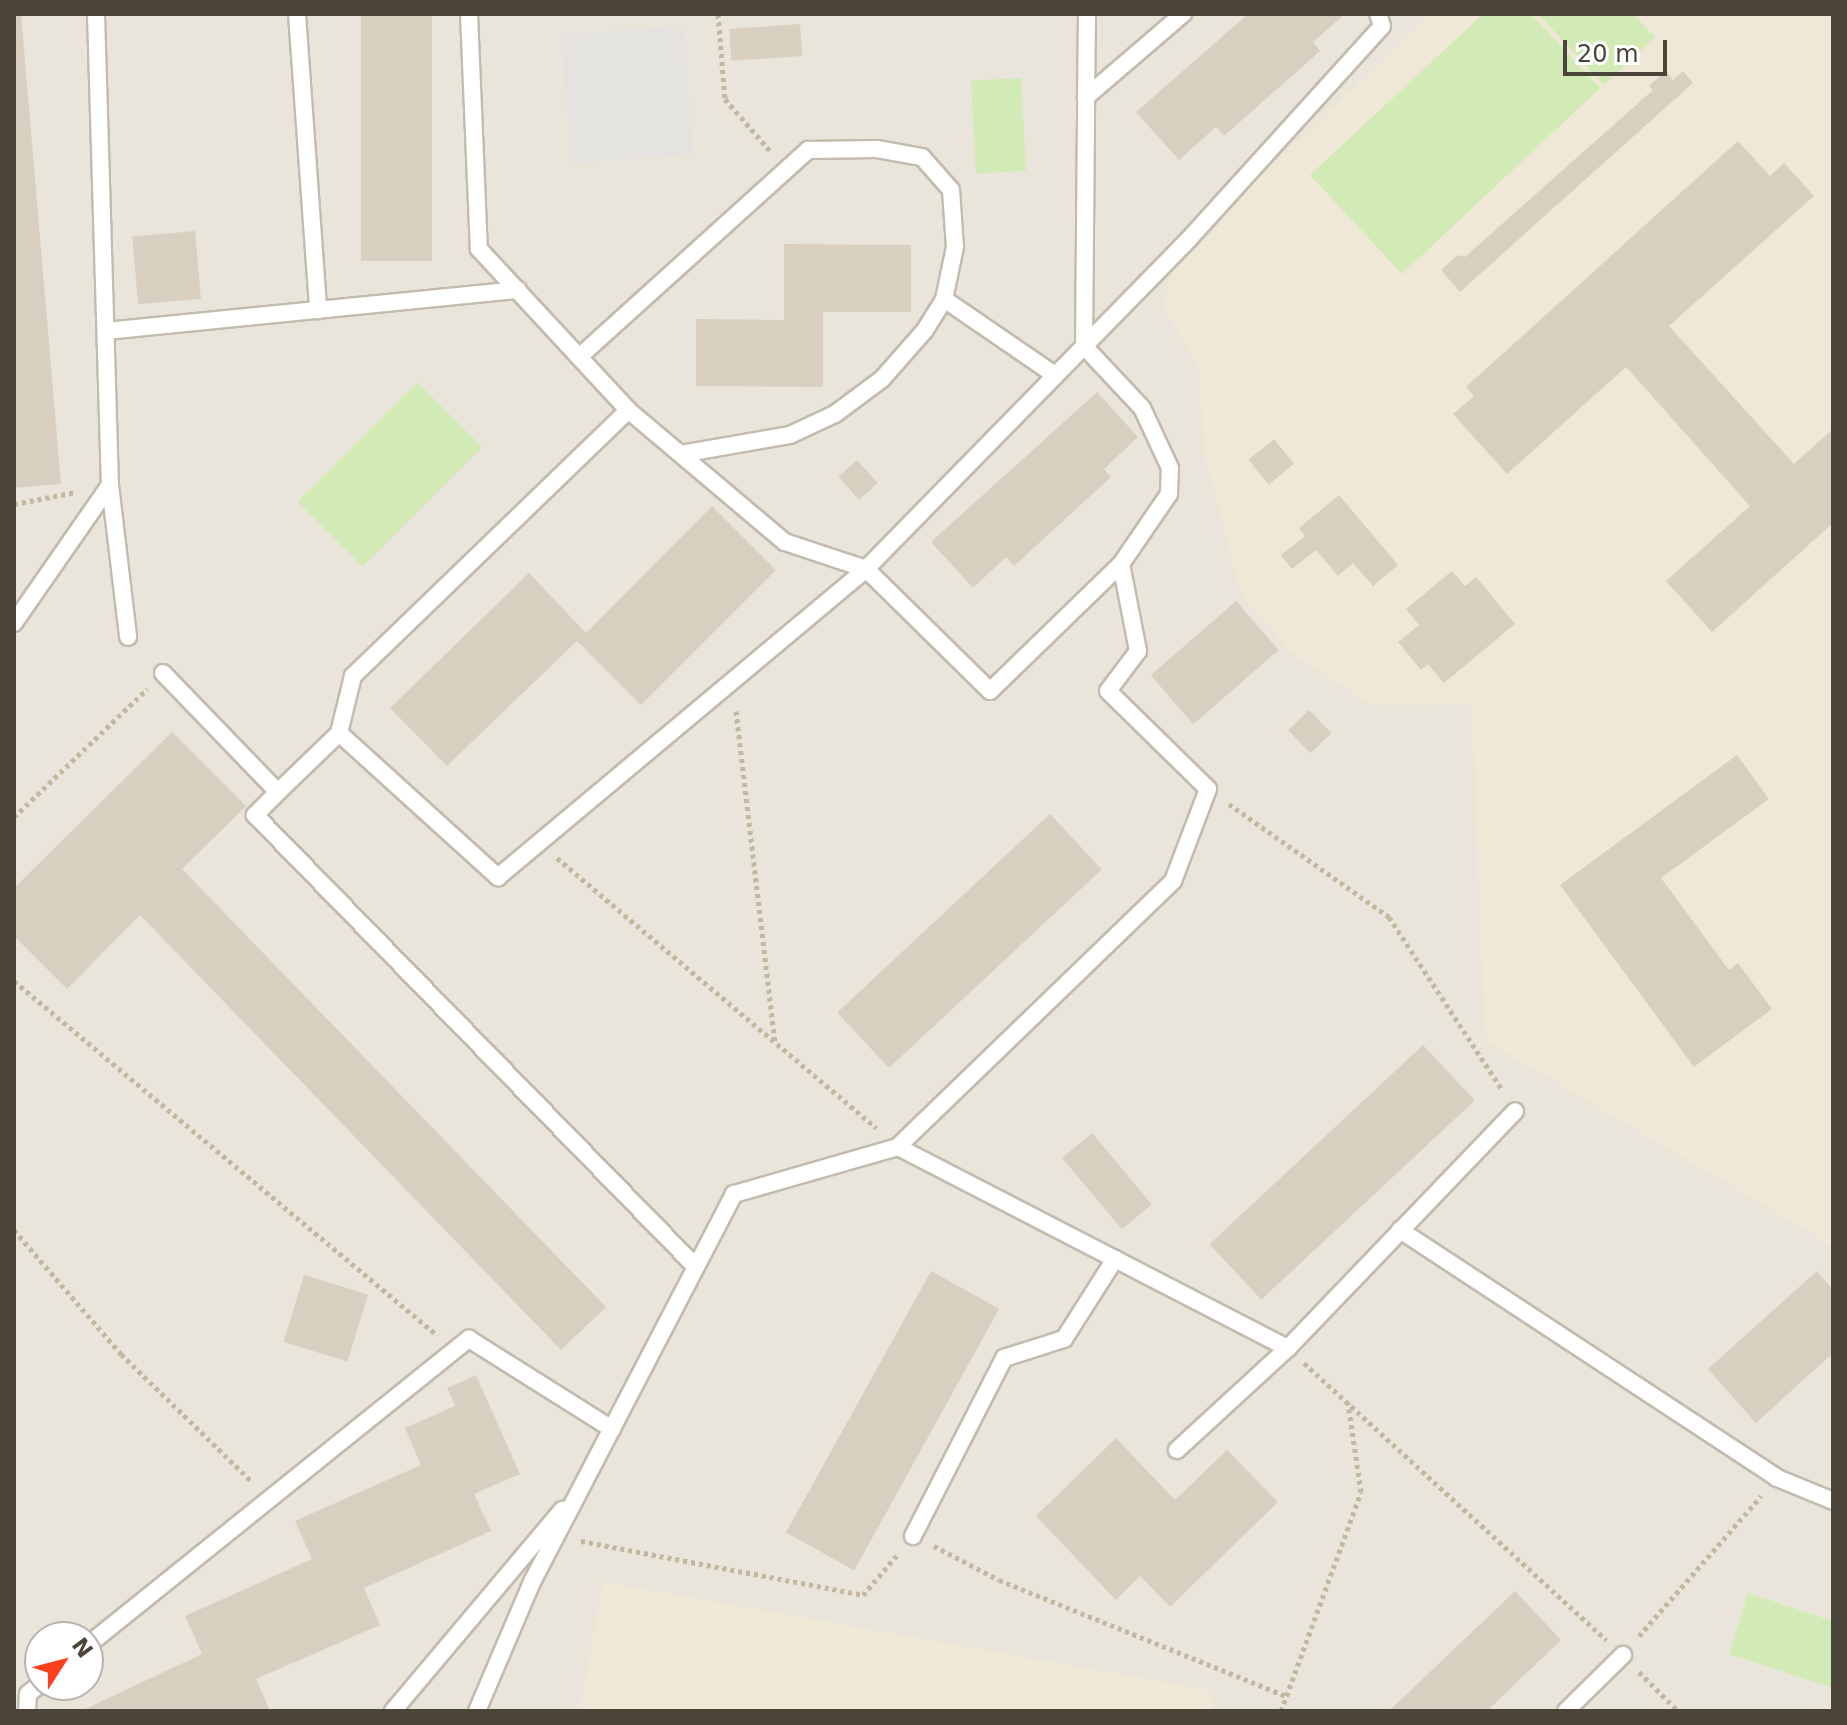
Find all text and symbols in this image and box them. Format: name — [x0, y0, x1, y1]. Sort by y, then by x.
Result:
scale bar — [1567, 24, 1671, 74]
text: 20 m — [1577, 40, 1639, 68]
north arrow — [24, 1621, 104, 1701]
text: N — [67, 1633, 98, 1663]

